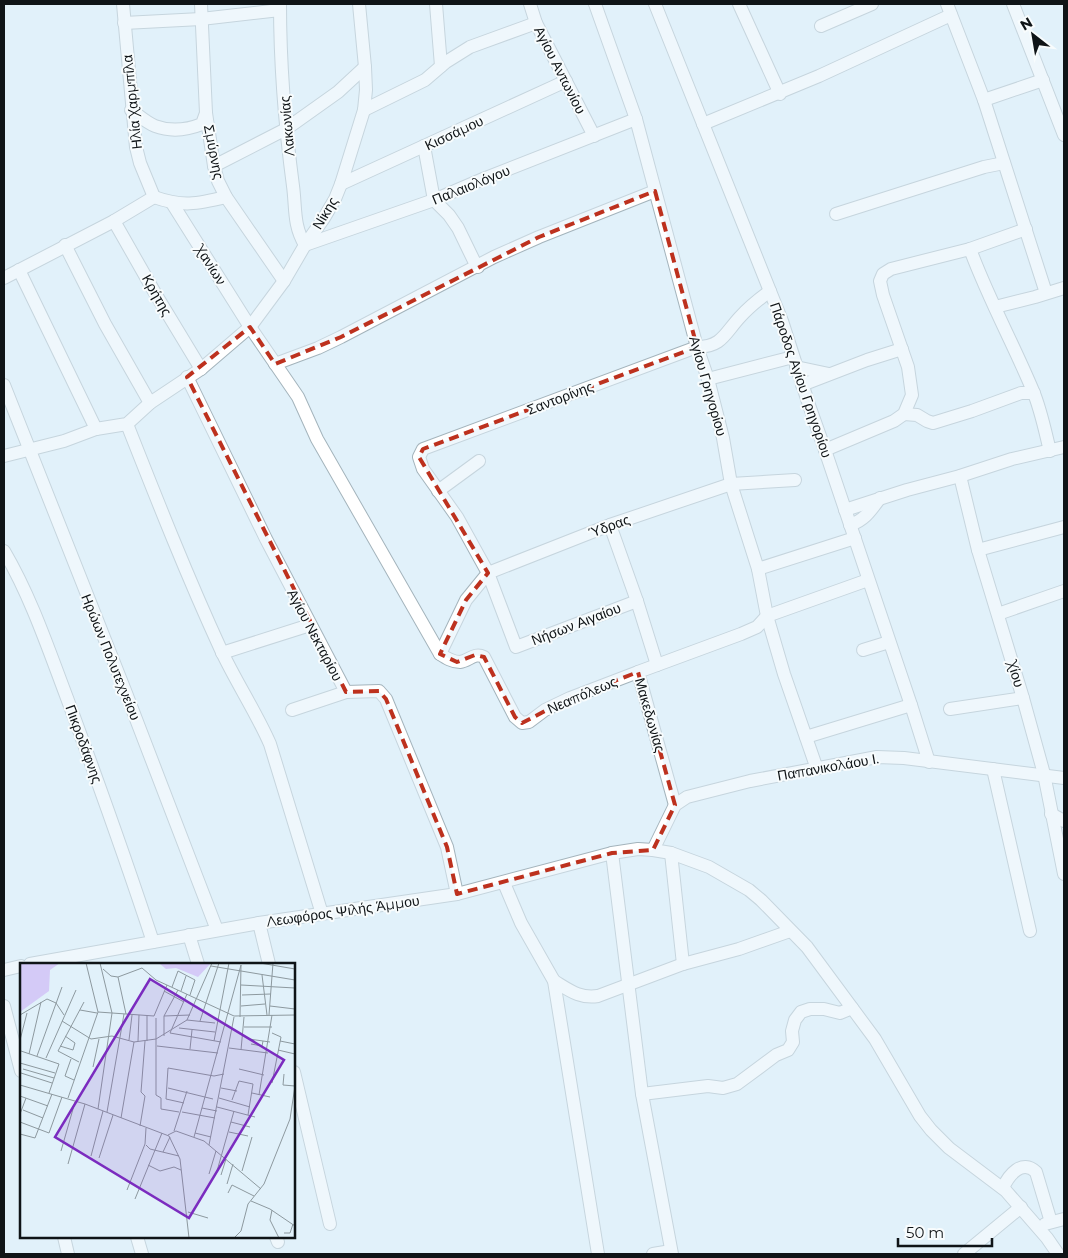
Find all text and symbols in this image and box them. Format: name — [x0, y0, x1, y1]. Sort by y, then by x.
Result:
north arrow — [1008, 10, 1058, 60]
text: N — [1017, 13, 1036, 34]
street label: Αγίου Αντωνίου — [530, 23, 590, 117]
street label: Ηλία Χαρμπίλα — [118, 54, 146, 150]
street label: Λακωνίας — [275, 95, 299, 157]
street label: Κισσάμου — [422, 112, 486, 154]
street label: Σμύρνης — [200, 123, 228, 181]
street label: Παλαιολόγου — [429, 161, 513, 209]
street label: Νίκης — [308, 193, 342, 233]
street label: Χανίων — [191, 240, 230, 288]
street label: Κρήτης — [138, 271, 176, 319]
street label: Πάροδος Αγίου Γρηγορίου — [766, 300, 836, 460]
street label: Αγίου Γρηγορίου — [685, 334, 731, 438]
street label: Σαντορίνης — [524, 377, 596, 419]
street label: Ύδρας — [586, 510, 632, 542]
street label: Αγίου Νεκταρίου — [283, 586, 347, 684]
street label: Ηρώων Πολυτεχνείου — [77, 591, 145, 723]
street label: Νήσων Αιγαίου — [529, 599, 623, 649]
street label: Χίου — [1003, 657, 1028, 689]
street label: Νεαπόλεως — [544, 672, 620, 718]
street label: Μακεδωνίας — [631, 676, 669, 755]
street label: Πικροδάφνης — [61, 702, 107, 786]
street label: Παπανικολάου Ι. — [776, 749, 880, 785]
street label: Λεωφόρος Ψιλής Άμμου — [265, 891, 421, 931]
inset map — [20, 963, 295, 1238]
scale bar — [898, 1216, 992, 1248]
text: 50 m — [906, 1223, 944, 1242]

